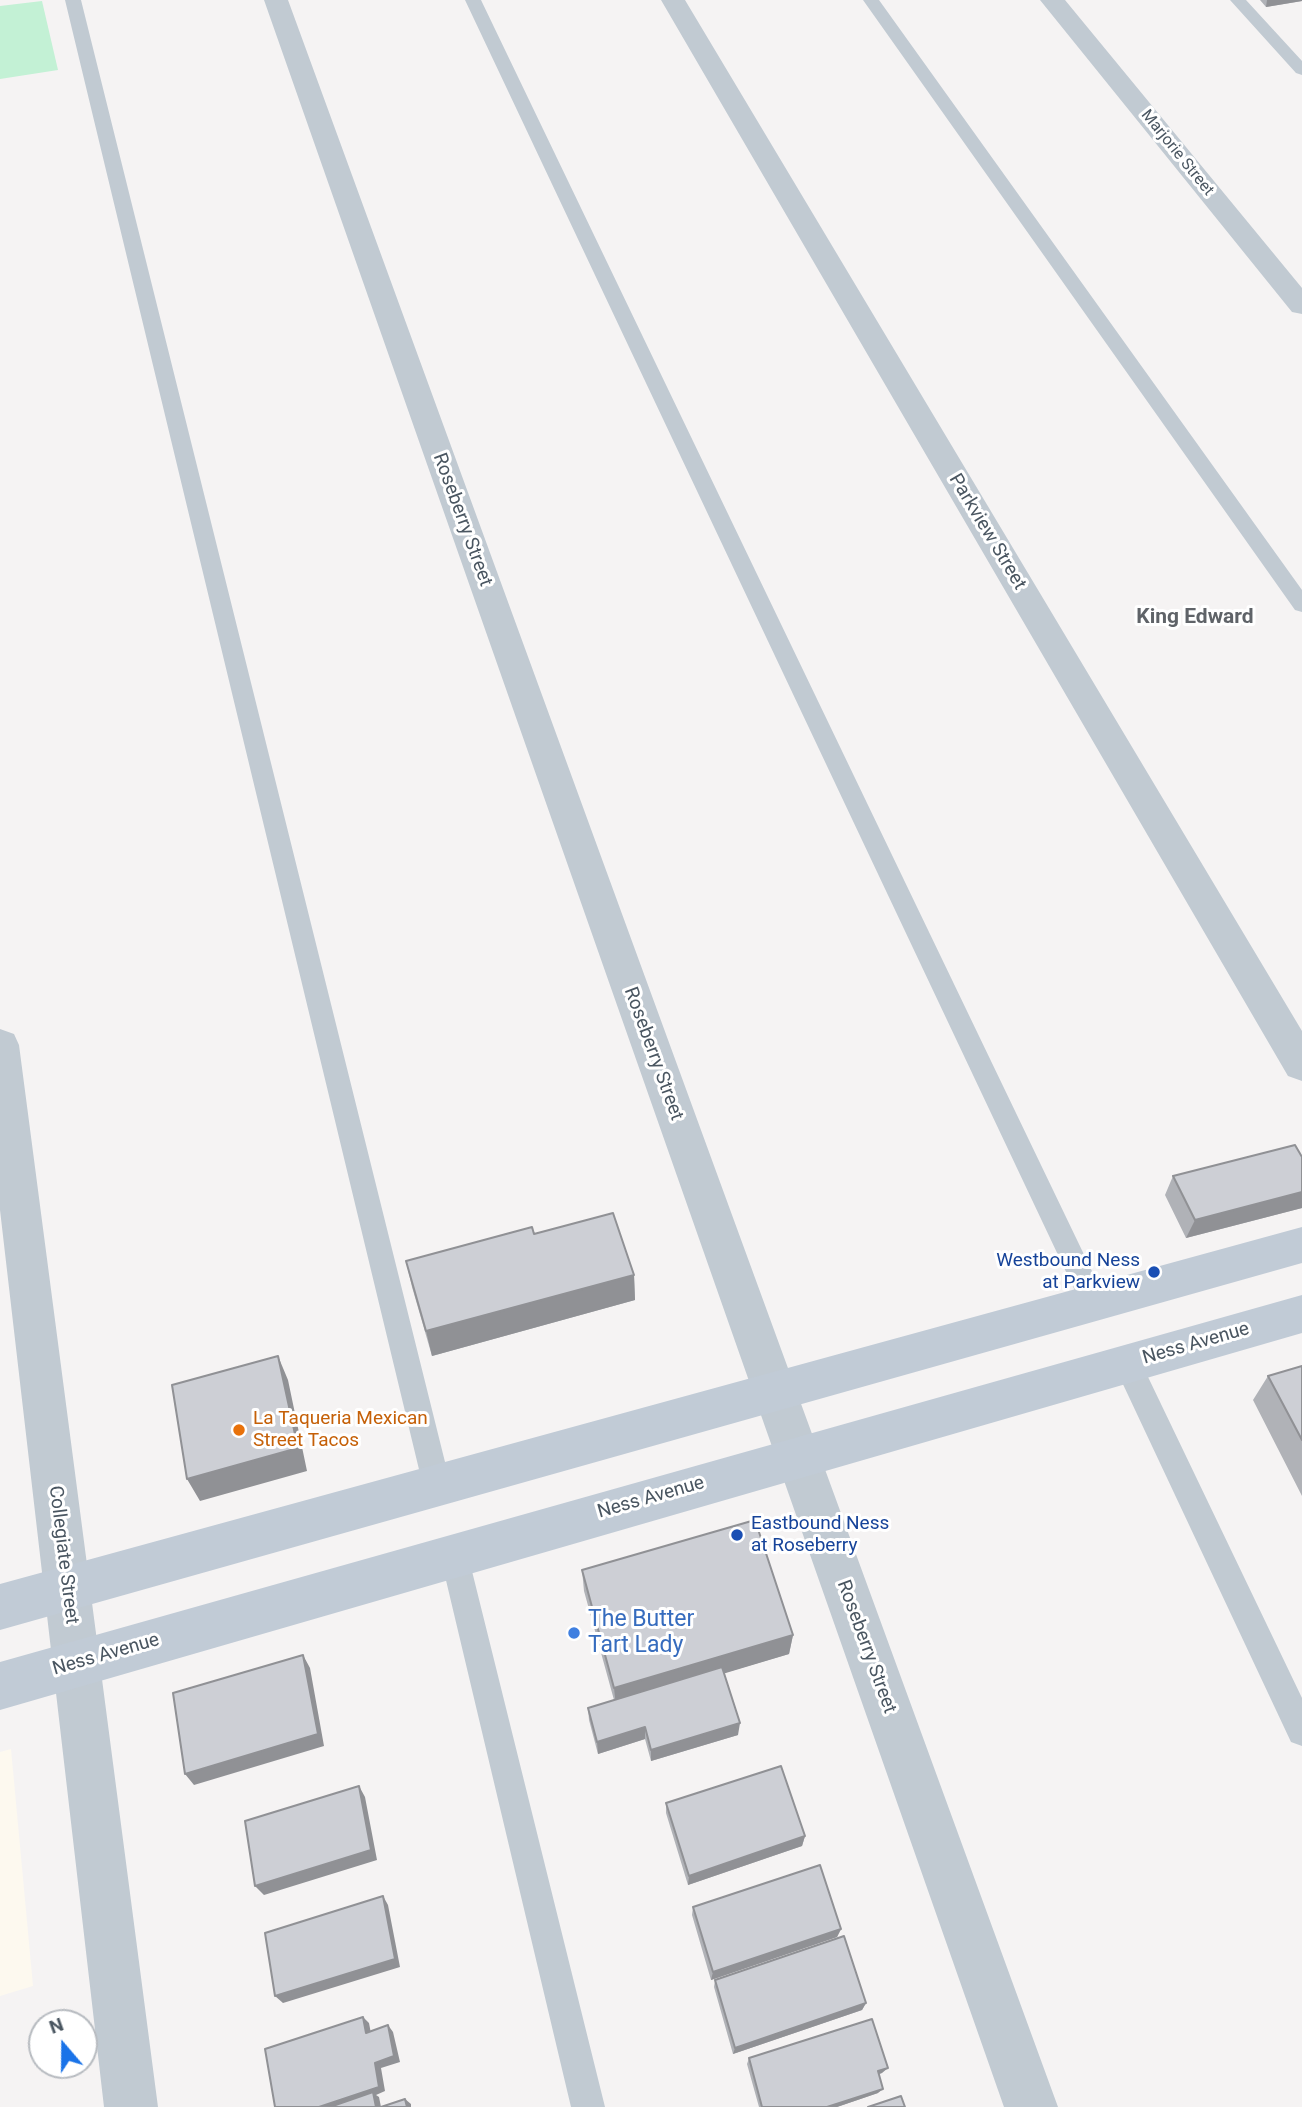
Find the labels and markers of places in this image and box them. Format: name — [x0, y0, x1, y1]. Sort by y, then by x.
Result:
place label: Westbound Ness at Parkview — [996, 1250, 1140, 1294]
marker: Westbound Ness at Parkview — [1146, 1264, 1162, 1280]
place label: La Taqueria Mexican Street Tacos — [253, 1408, 428, 1452]
marker: La Taqueria Mexican Street Tacos — [231, 1422, 247, 1438]
place label: Eastbound Ness at Roseberry — [751, 1513, 889, 1557]
marker: Eastbound Ness at Roseberry — [729, 1527, 745, 1543]
place label: The Butter Tart Lady — [588, 1606, 694, 1660]
marker: The Butter Tart Lady — [566, 1625, 582, 1641]

